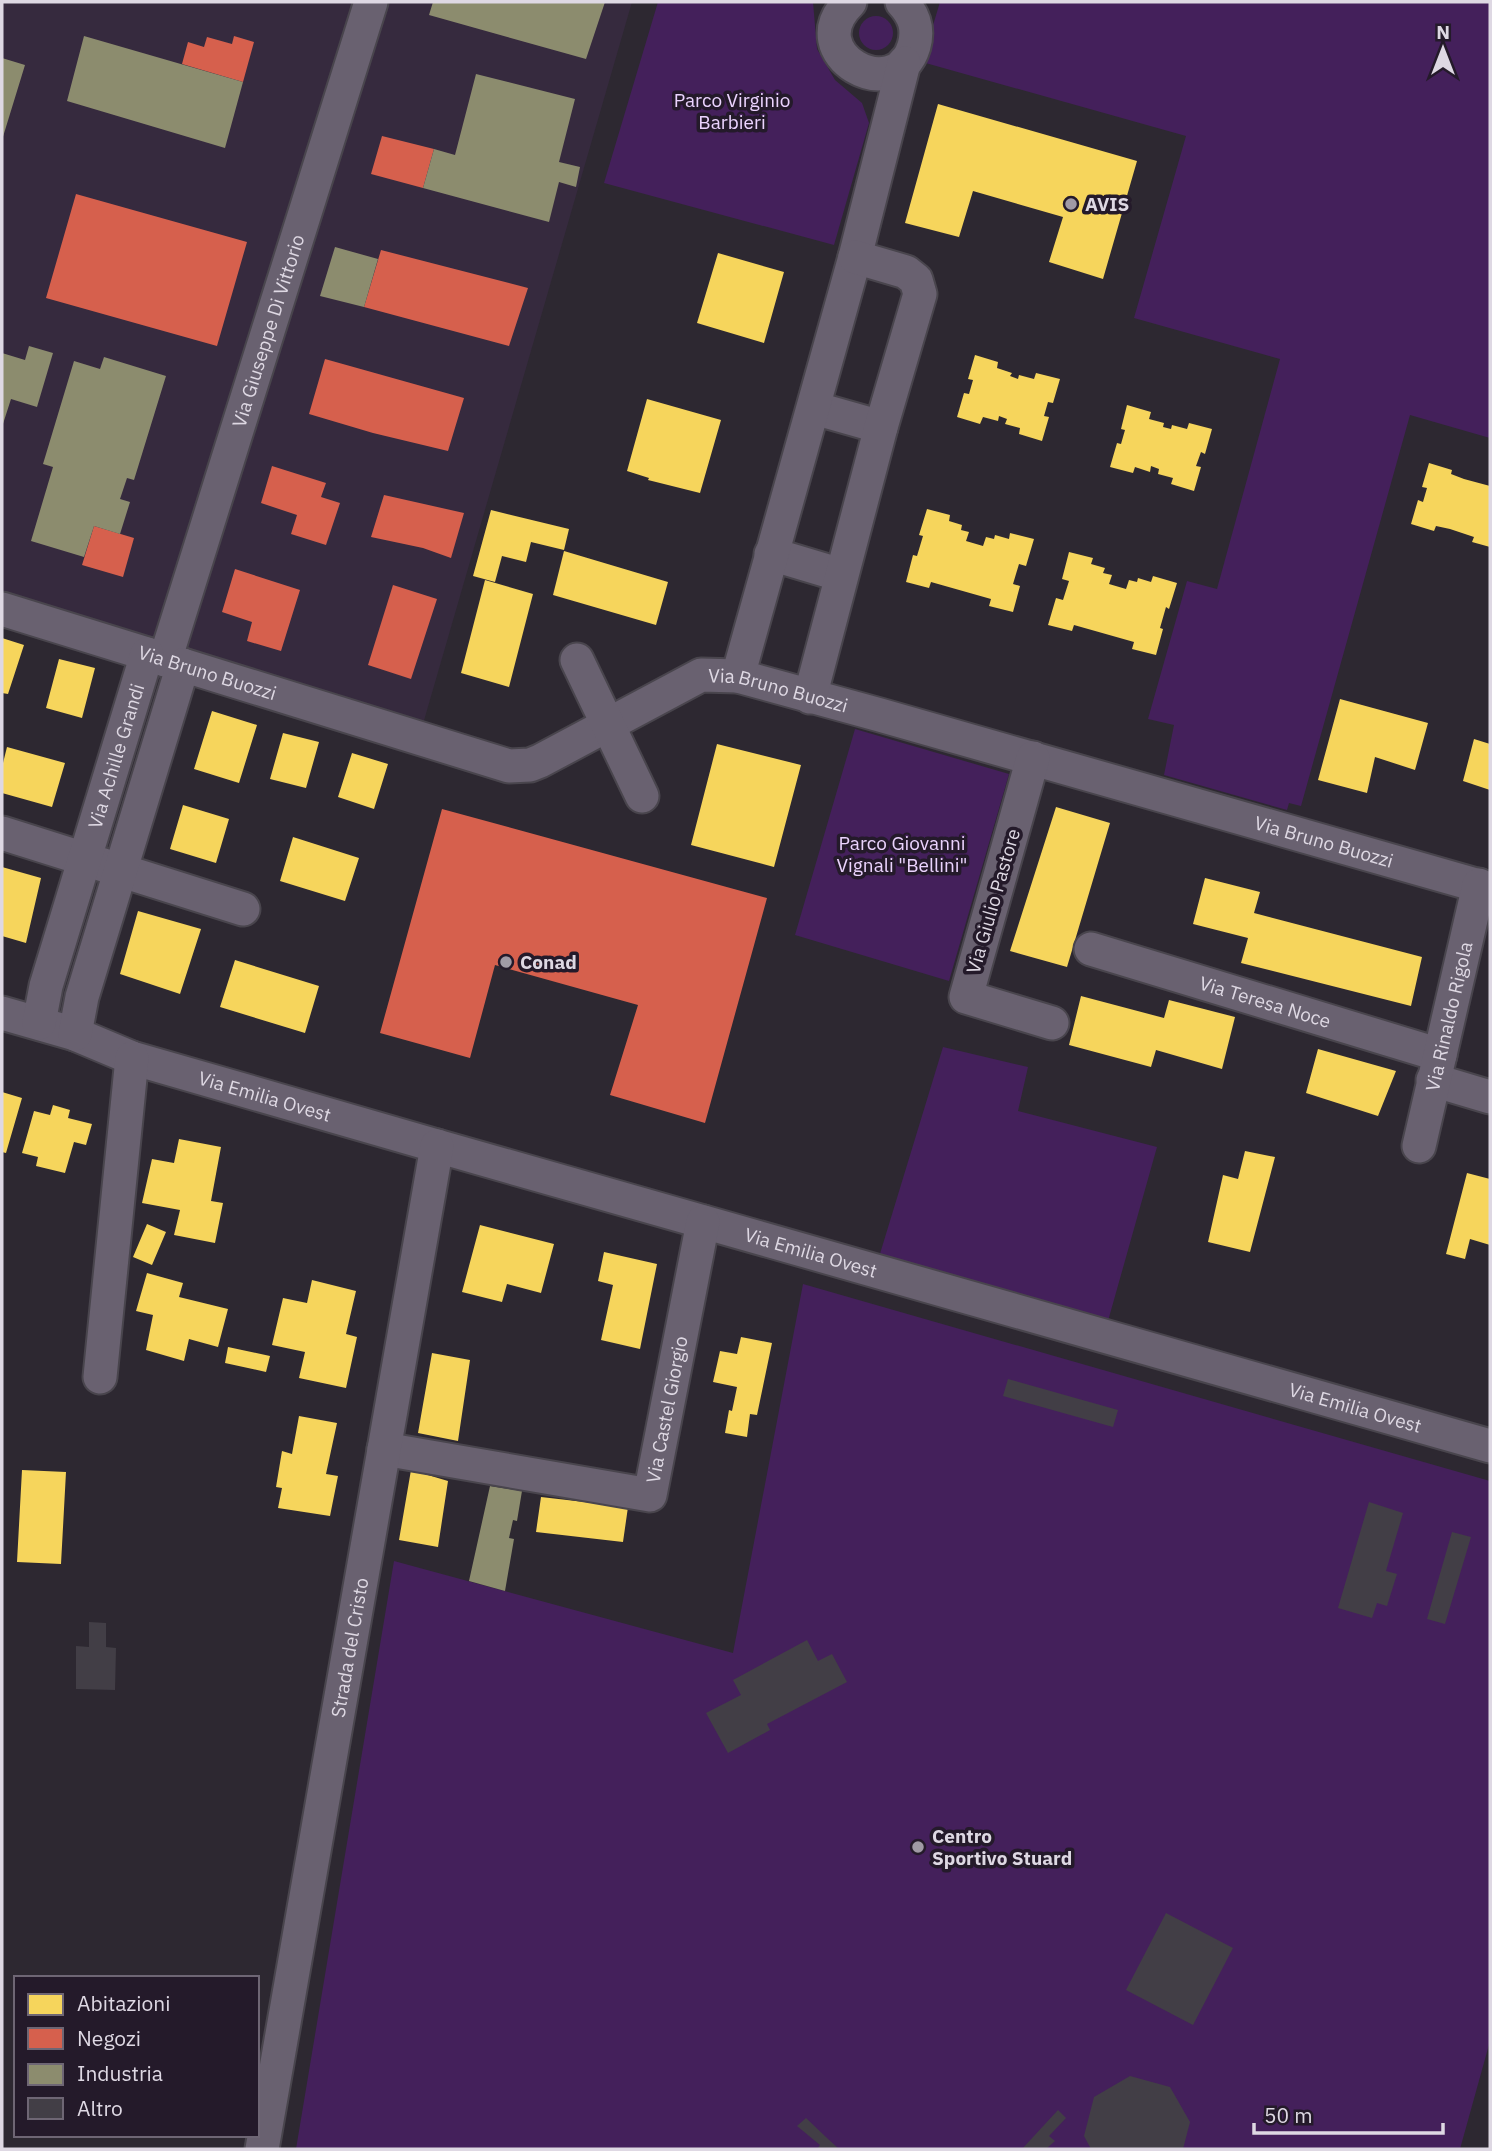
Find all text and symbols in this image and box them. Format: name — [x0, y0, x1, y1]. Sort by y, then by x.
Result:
north arrow — [1408, 14, 1478, 84]
text: N — [1436, 20, 1450, 44]
park label: Parco Virginio Barbieri — [674, 88, 790, 134]
place label: AVIS — [1085, 192, 1129, 216]
marker: AVIS — [1063, 196, 1079, 212]
street label: Via Giuseppe Di Vittorio — [227, 231, 310, 430]
street label: Via Bruno Buozzi — [135, 640, 279, 705]
street label: Via Bruno Buozzi — [708, 663, 851, 718]
street label: Via Achille Grandi — [83, 681, 149, 831]
street label: Via Bruno Buozzi — [1252, 810, 1396, 873]
street label: Via Giulio Pastore — [961, 826, 1025, 976]
park label: Parco Giovanni Vignali "Bellini" — [837, 831, 968, 877]
street label: Via Rinaldo Rigola — [1420, 939, 1478, 1094]
place label: Conad — [520, 950, 577, 974]
marker: Conad — [498, 954, 514, 970]
street label: Via Teresa Noce — [1196, 971, 1334, 1033]
street label: Via Emilia Ovest — [196, 1066, 334, 1127]
street label: Via Emilia Ovest — [742, 1222, 880, 1283]
street label: Via Castel Giorgio — [641, 1334, 693, 1485]
street label: Via Emilia Ovest — [1286, 1377, 1424, 1438]
street label: Strada del Cristo — [326, 1576, 373, 1719]
place label: Centro Sportivo Stuard — [932, 1824, 1072, 1870]
marker: Centro Sportivo Stuard — [910, 1839, 926, 1855]
legend — [14, 1976, 259, 2137]
text: Abitazioni — [77, 1989, 170, 2017]
text: Negozi — [77, 2024, 141, 2052]
text: Industria — [77, 2059, 163, 2087]
scale bar — [1254, 2092, 1443, 2136]
text: Altro — [77, 2094, 123, 2122]
text: 50 m — [1264, 2101, 1313, 2129]

